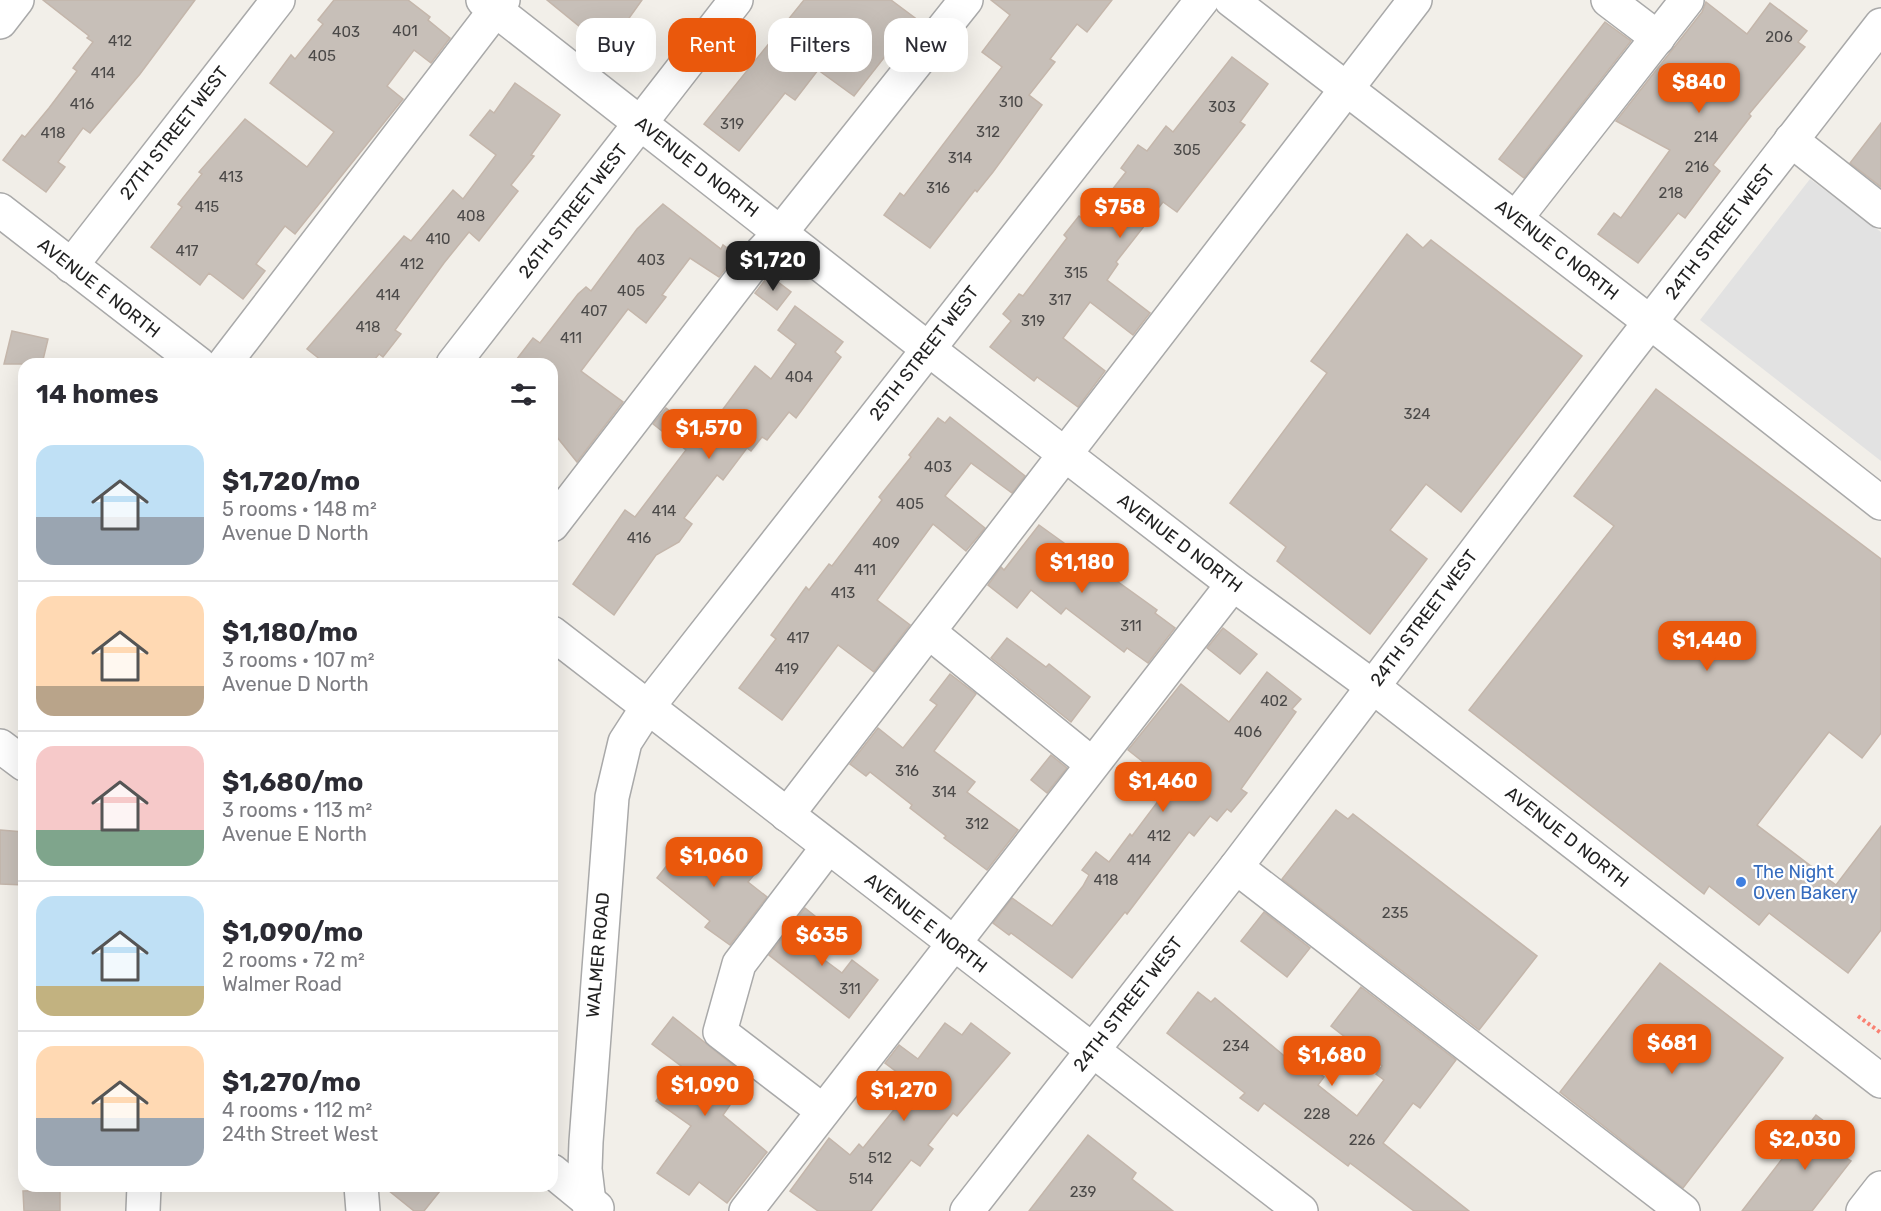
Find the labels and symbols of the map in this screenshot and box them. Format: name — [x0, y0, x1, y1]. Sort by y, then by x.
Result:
house number: 401 — [392, 22, 418, 40]
house number: 403 — [332, 23, 360, 41]
house number: 206 — [1765, 28, 1793, 46]
house number: 412 — [108, 32, 132, 50]
house number: 405 — [308, 47, 336, 65]
street label: 27TH STREET WEST — [115, 62, 233, 204]
pin: $840 — [1663, 63, 1735, 114]
house number: 414 — [91, 64, 115, 82]
house number: 310 — [999, 93, 1023, 111]
house number: 416 — [70, 95, 94, 113]
house number: 303 — [1208, 98, 1236, 116]
street label: AVENUE D NORTH — [631, 112, 763, 222]
house number: 319 — [720, 115, 744, 133]
house number: 312 — [976, 123, 1000, 141]
house number: 418 — [41, 124, 65, 142]
house number: 214 — [1694, 128, 1718, 146]
street label: 26TH STREET WEST — [514, 139, 632, 283]
house number: 305 — [1173, 141, 1201, 159]
house number: 314 — [948, 149, 972, 167]
house number: 216 — [1685, 158, 1709, 176]
street label: 24TH STREET WEST — [1661, 160, 1779, 304]
house number: 413 — [219, 168, 243, 186]
house number: 316 — [926, 179, 950, 197]
house number: 218 — [1659, 184, 1683, 202]
pin: $758 — [1084, 188, 1156, 239]
street label: AVENUE C NORTH — [1491, 195, 1623, 305]
house number: 415 — [195, 198, 219, 216]
house number: 408 — [457, 207, 485, 225]
house number: 410 — [426, 230, 450, 248]
street label: AVENUE E NORTH — [33, 233, 165, 343]
pin: $1,720 — [724, 241, 822, 292]
house number: 417 — [175, 242, 199, 260]
house number: 403 — [637, 251, 665, 269]
house number: 412 — [400, 255, 424, 273]
house number: 315 — [1064, 264, 1088, 282]
street label: 25TH STREET WEST — [865, 281, 983, 425]
house number: 405 — [617, 282, 645, 300]
house number: 414 — [376, 286, 400, 304]
house number: 317 — [1049, 291, 1072, 309]
house number: 407 — [581, 302, 608, 320]
house number: 319 — [1021, 312, 1045, 330]
house number: 418 — [356, 318, 380, 336]
house number: 411 — [560, 329, 582, 347]
house number: 404 — [785, 368, 813, 386]
house number: 324 — [1404, 405, 1431, 423]
pin: $1,570 — [660, 409, 758, 460]
house number: 403 — [924, 458, 952, 476]
street label: AVENUE D NORTH — [1113, 489, 1247, 597]
house number: 405 — [896, 495, 924, 513]
house number: 414 — [652, 502, 676, 520]
house number: 416 — [627, 529, 651, 547]
house number: 409 — [872, 534, 900, 552]
pin: $1,180 — [1033, 543, 1131, 594]
street label: 24TH STREET WEST — [1366, 546, 1482, 690]
house number: 411 — [854, 561, 876, 579]
house number: 413 — [831, 584, 855, 602]
house number: 311 — [1120, 617, 1142, 635]
pin: $1,440 — [1658, 621, 1756, 672]
house number: 417 — [786, 629, 810, 647]
house number: 419 — [775, 660, 799, 678]
house number: 402 — [1260, 692, 1288, 710]
house number: 406 — [1234, 723, 1262, 741]
house number: 316 — [895, 762, 919, 780]
pin: $1,460 — [1114, 762, 1212, 813]
street label: AVENUE D NORTH — [1501, 782, 1633, 892]
house number: 314 — [932, 783, 956, 801]
house number: 312 — [965, 815, 989, 833]
house number: 412 — [1147, 827, 1171, 845]
pin: $1,060 — [665, 837, 763, 888]
house number: 414 — [1127, 851, 1151, 869]
place label: The Night Oven Bakery — [1753, 861, 1858, 904]
street label: AVENUE E NORTH — [860, 868, 992, 978]
house number: 418 — [1094, 871, 1118, 889]
marker: The Night Oven Bakery — [1734, 875, 1748, 889]
street label: WALMER ROAD — [582, 891, 614, 1019]
house number: 235 — [1382, 904, 1408, 922]
pin: $635 — [786, 916, 858, 967]
street label: 24TH STREET WEST — [1069, 932, 1187, 1076]
house number: 311 — [839, 980, 861, 998]
pin: $681 — [1636, 1024, 1708, 1075]
pin: $1,680 — [1283, 1036, 1381, 1087]
house number: 234 — [1222, 1037, 1250, 1055]
pin: $1,090 — [656, 1066, 754, 1117]
pin: $1,270 — [855, 1071, 953, 1122]
house number: 228 — [1303, 1105, 1331, 1123]
pin: $2,030 — [1756, 1120, 1854, 1171]
house number: 226 — [1349, 1131, 1375, 1149]
house number: 512 — [868, 1149, 892, 1167]
house number: 514 — [849, 1170, 873, 1188]
house number: 239 — [1070, 1183, 1096, 1201]

